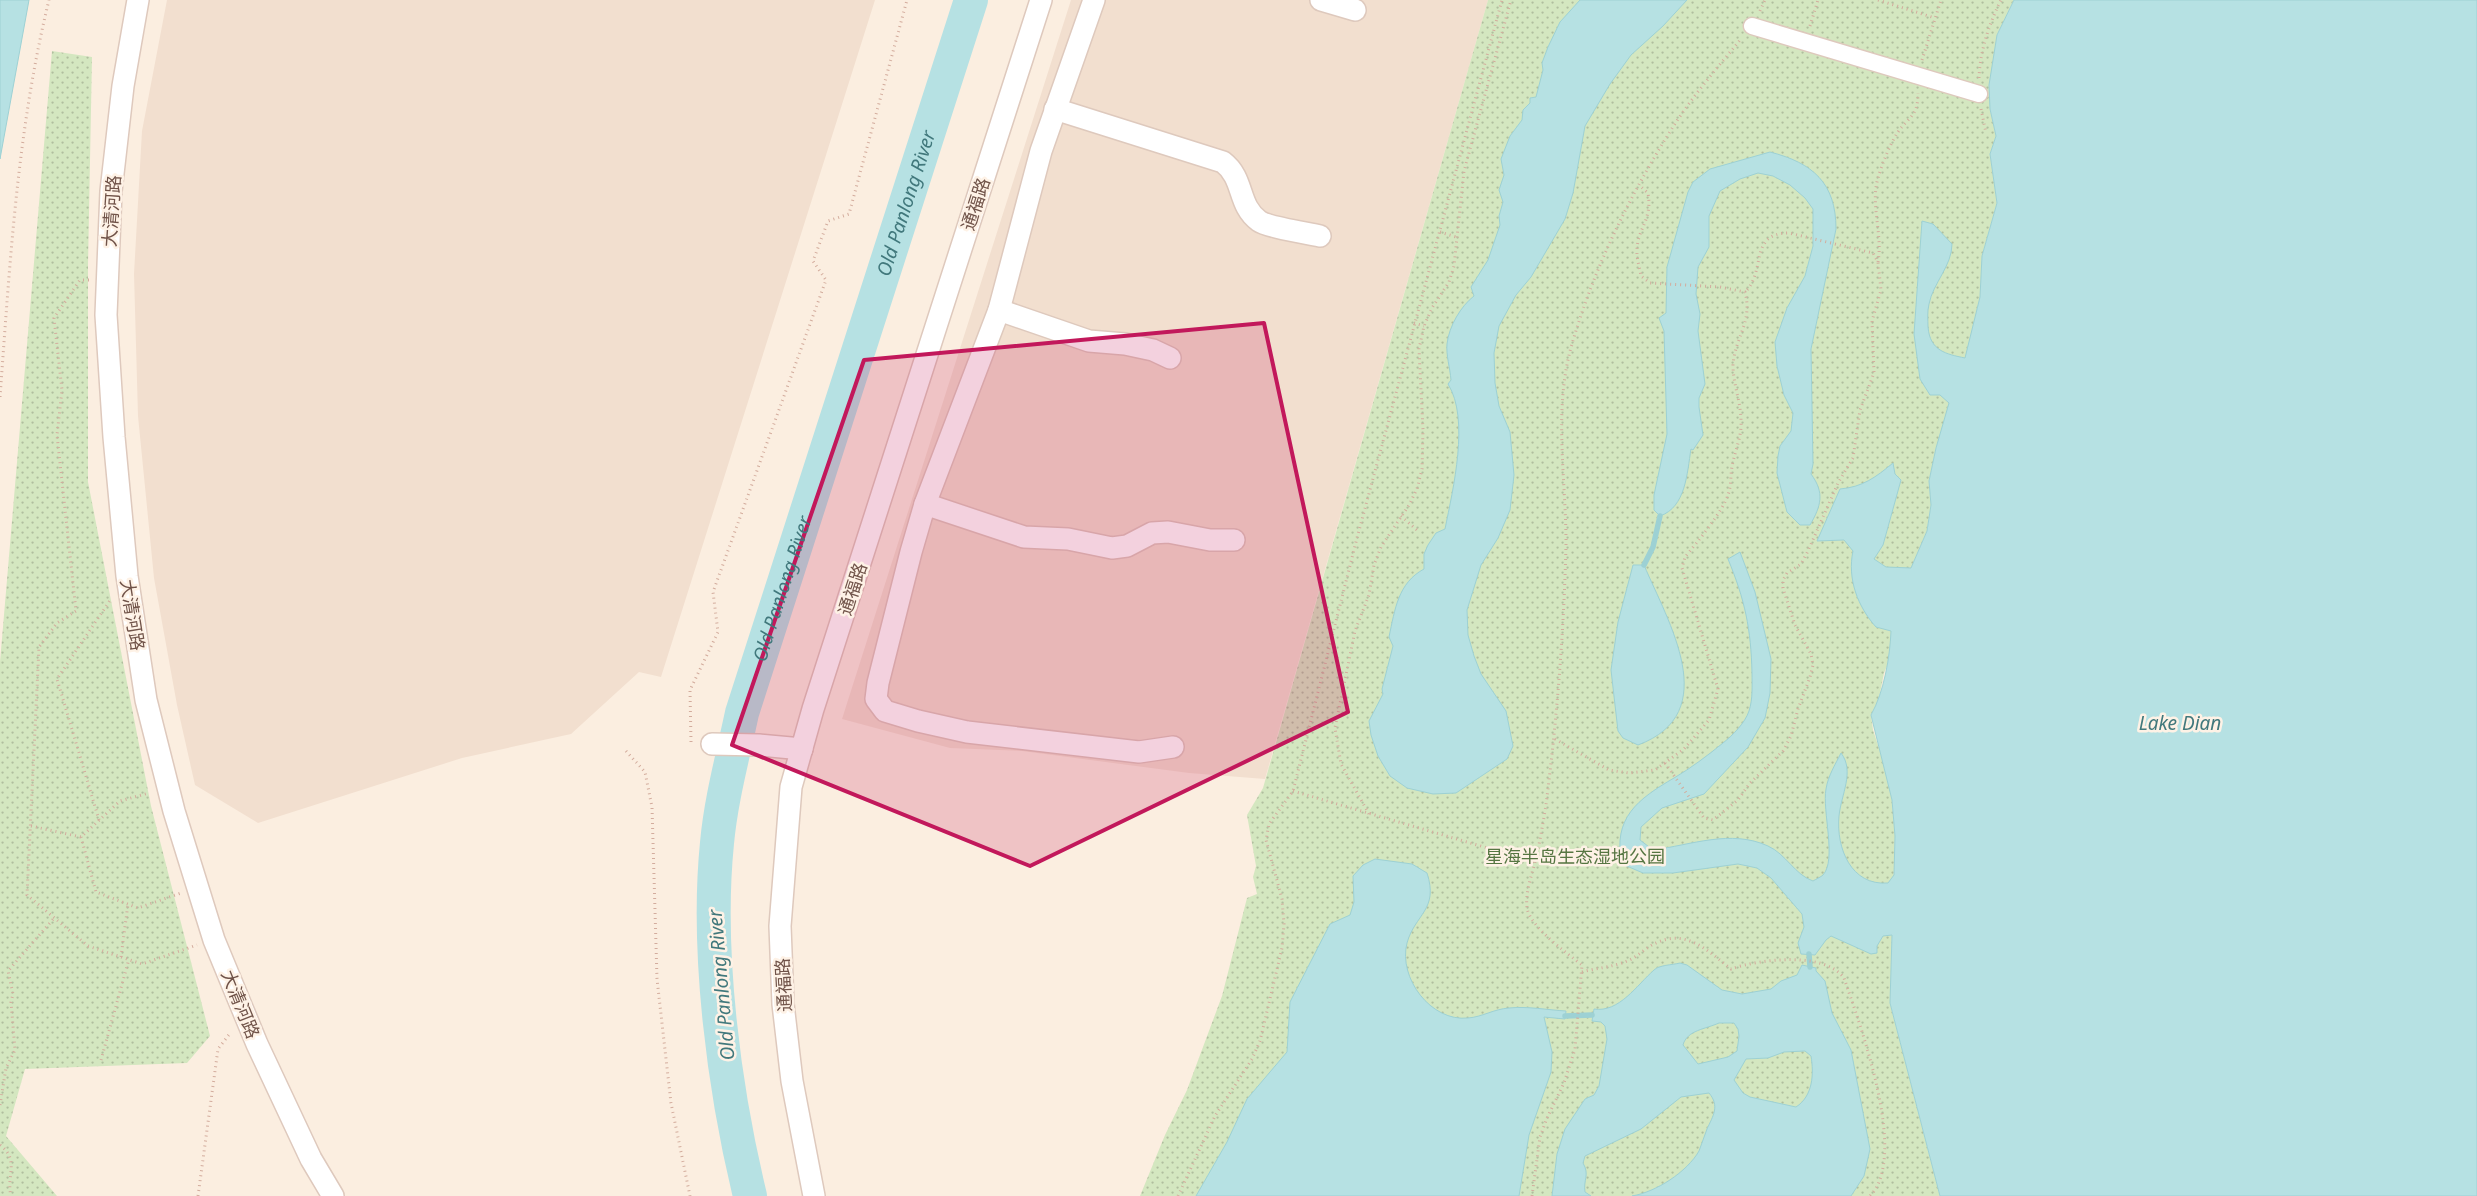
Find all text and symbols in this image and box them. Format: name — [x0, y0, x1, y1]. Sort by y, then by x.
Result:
water label: Old Panlong River — [870, 126, 942, 279]
street label: 大清河路 — [97, 174, 125, 248]
street label: 通福路 — [955, 175, 995, 233]
water label: Old Panlong River — [746, 511, 818, 665]
street label: 通福路 — [832, 560, 872, 618]
street label: 大清河路 — [116, 578, 150, 652]
water label: Lake Dian — [2139, 710, 2221, 736]
park label: 星海半岛生态湿地公园 — [1485, 844, 1665, 868]
water label: Old Panlong River — [701, 907, 741, 1062]
street label: 通福路 — [770, 957, 796, 1013]
street label: 大清河路 — [216, 966, 266, 1042]

